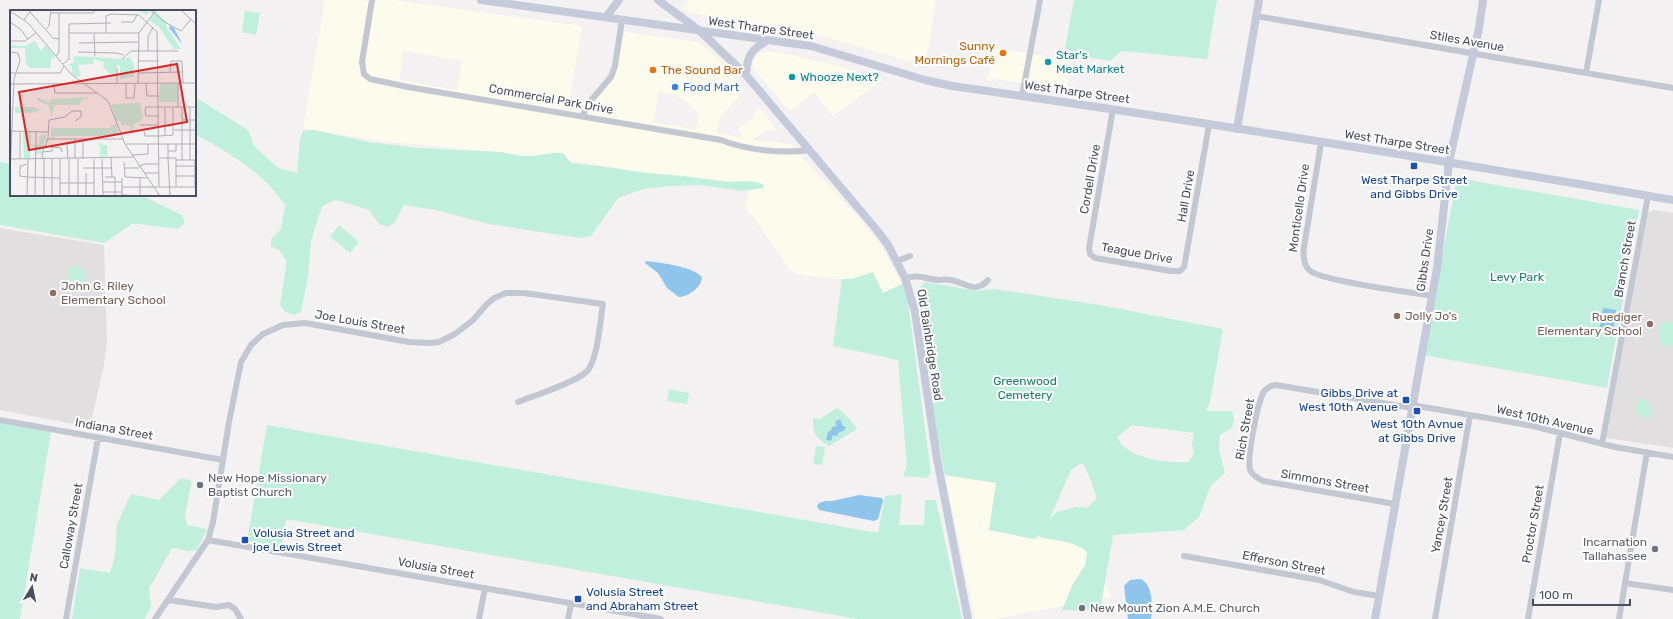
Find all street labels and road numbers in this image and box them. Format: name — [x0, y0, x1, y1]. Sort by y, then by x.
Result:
street label: West Tharpe Street — [707, 14, 815, 42]
street label: Stiles Avenue — [1429, 28, 1506, 54]
street label: West Tharpe Street — [1023, 78, 1131, 106]
street label: Commercial Park Drive — [488, 81, 615, 117]
street label: West Tharpe Street — [1343, 127, 1451, 157]
street label: Cordell Drive — [1077, 143, 1103, 215]
street label: Monticello Drive — [1286, 163, 1312, 253]
street label: Hall Drive — [1175, 168, 1198, 223]
street label: Branch Street — [1611, 219, 1639, 299]
street label: Gibbs Drive — [1414, 227, 1436, 292]
street label: Teague Drive — [1100, 240, 1174, 266]
street label: Old Bainbridge Road — [914, 288, 946, 402]
street label: Joe Louis Street — [314, 307, 407, 337]
street label: Rich Street — [1233, 397, 1257, 461]
street label: West 10th Avenue — [1495, 402, 1595, 438]
street label: Indiana Street — [74, 415, 154, 443]
street label: Simmons Street — [1280, 466, 1371, 496]
street label: Yancey Street — [1428, 475, 1456, 554]
street label: Calloway Street — [57, 482, 86, 570]
street label: Proctor Street — [1519, 484, 1547, 564]
street label: Efferson Street — [1241, 548, 1327, 578]
street label: Volusia Street — [397, 554, 476, 582]

